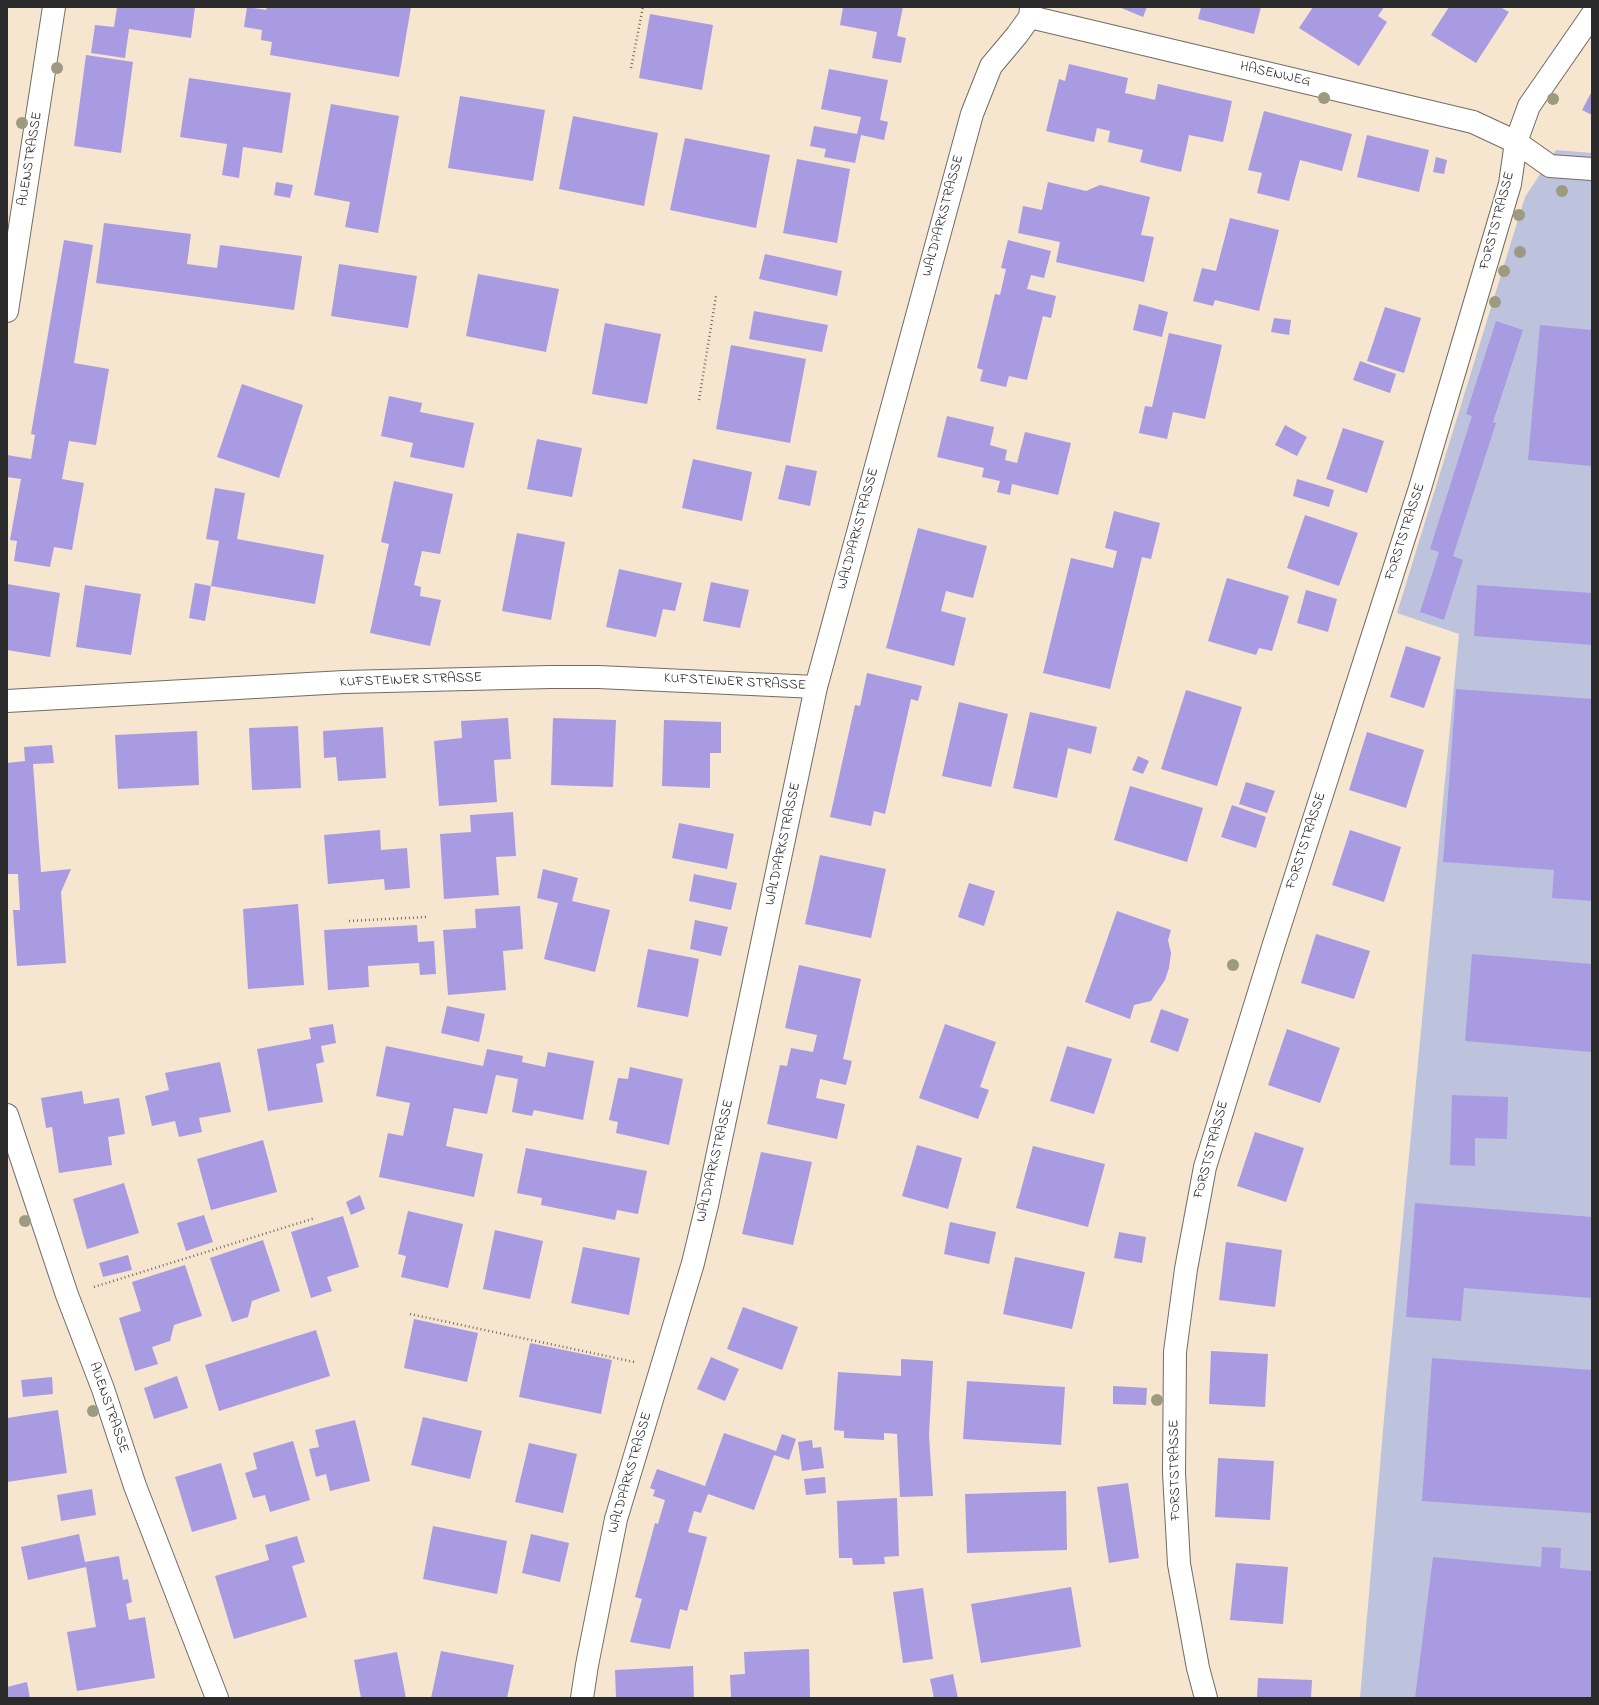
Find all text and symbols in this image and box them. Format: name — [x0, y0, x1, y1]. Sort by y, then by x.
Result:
street label: HASENWEG — [1238, 59, 1312, 91]
street label: AUENSTRASSE — [15, 111, 47, 207]
street label: WALDPARKSTRASSE — [920, 153, 968, 279]
street label: FORSTSTRASSE — [1477, 170, 1519, 272]
street label: WALDPARKSTRASSE — [835, 466, 883, 592]
street label: FORSTSTRASSE — [1382, 481, 1430, 583]
street label: KUFSTEINER STRASSE — [339, 670, 483, 692]
street label: KUFSTEINER STRASSE — [663, 671, 807, 695]
street label: WALDPARKSTRASSE — [763, 781, 805, 907]
street label: FORSTSTRASSE — [1283, 790, 1331, 892]
street label: WALDPARKSTRASSE — [694, 1098, 738, 1224]
street label: FORSTSTRASSE — [1191, 1099, 1233, 1201]
street label: AUENSTRASSE — [85, 1360, 131, 1456]
street label: WALDPARKSTRASSE — [606, 1411, 656, 1535]
street label: FORSTSTRASSE — [1167, 1419, 1185, 1521]

